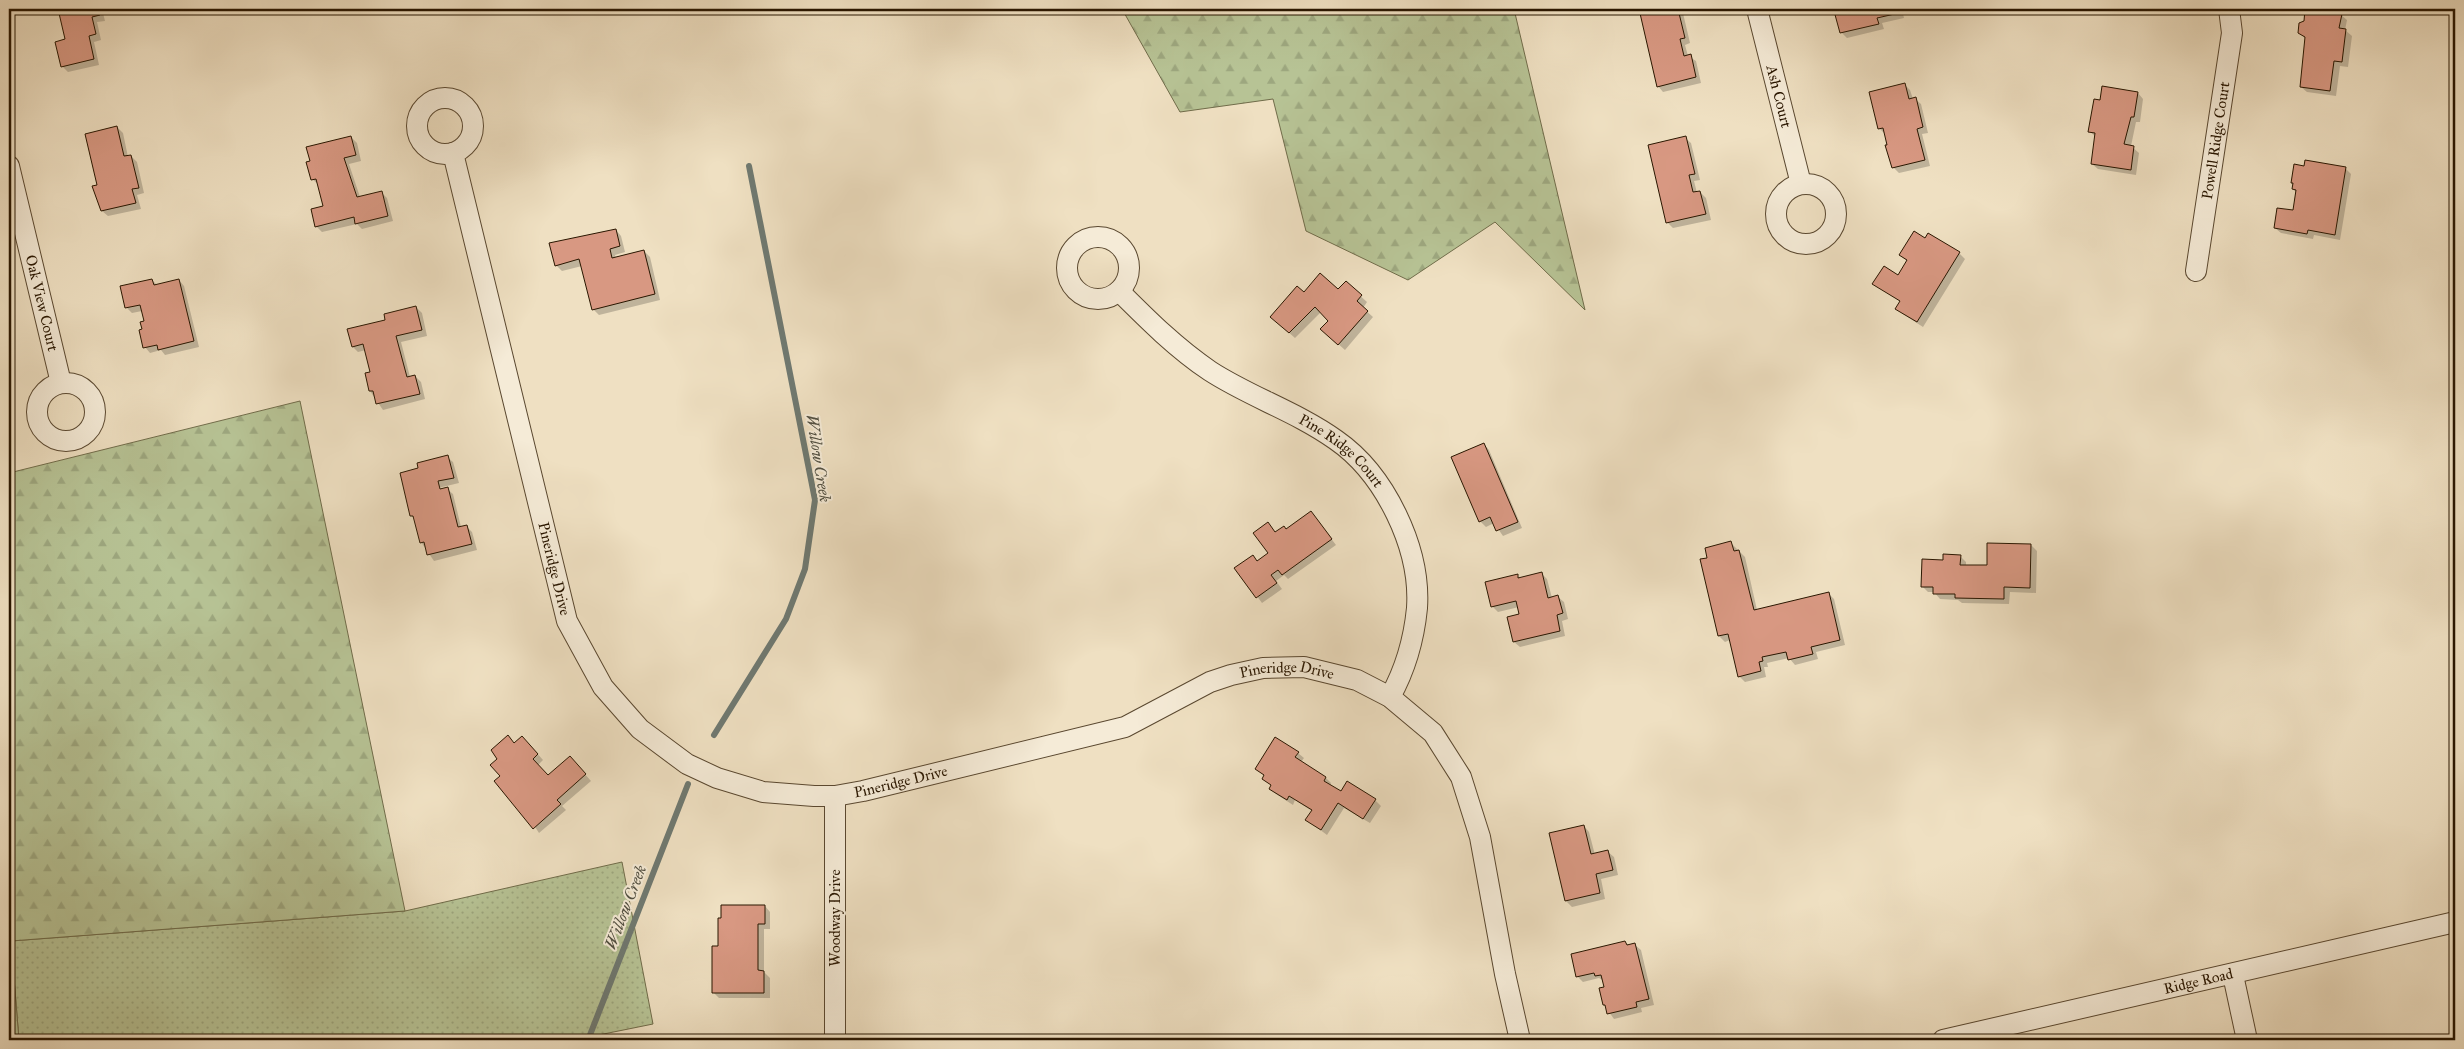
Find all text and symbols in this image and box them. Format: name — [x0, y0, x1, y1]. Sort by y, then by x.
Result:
street label: Ash Court — [1762, 62, 1796, 130]
street label: Powell Ridge Court — [2198, 80, 2234, 200]
street label: Oak View Court — [22, 253, 62, 354]
street label: Pine Ridge Court — [1296, 410, 1388, 491]
water label: Willow Creek — [802, 413, 835, 503]
street label: Pineridge Drive — [534, 520, 574, 617]
street label: Pineridge Drive — [1238, 657, 1336, 683]
street label: Pineridge Drive — [853, 762, 949, 801]
water label: Willow Creek — [601, 862, 650, 952]
street label: Woodway Drive — [826, 869, 844, 967]
street label: Ridge Road — [2162, 964, 2235, 998]

